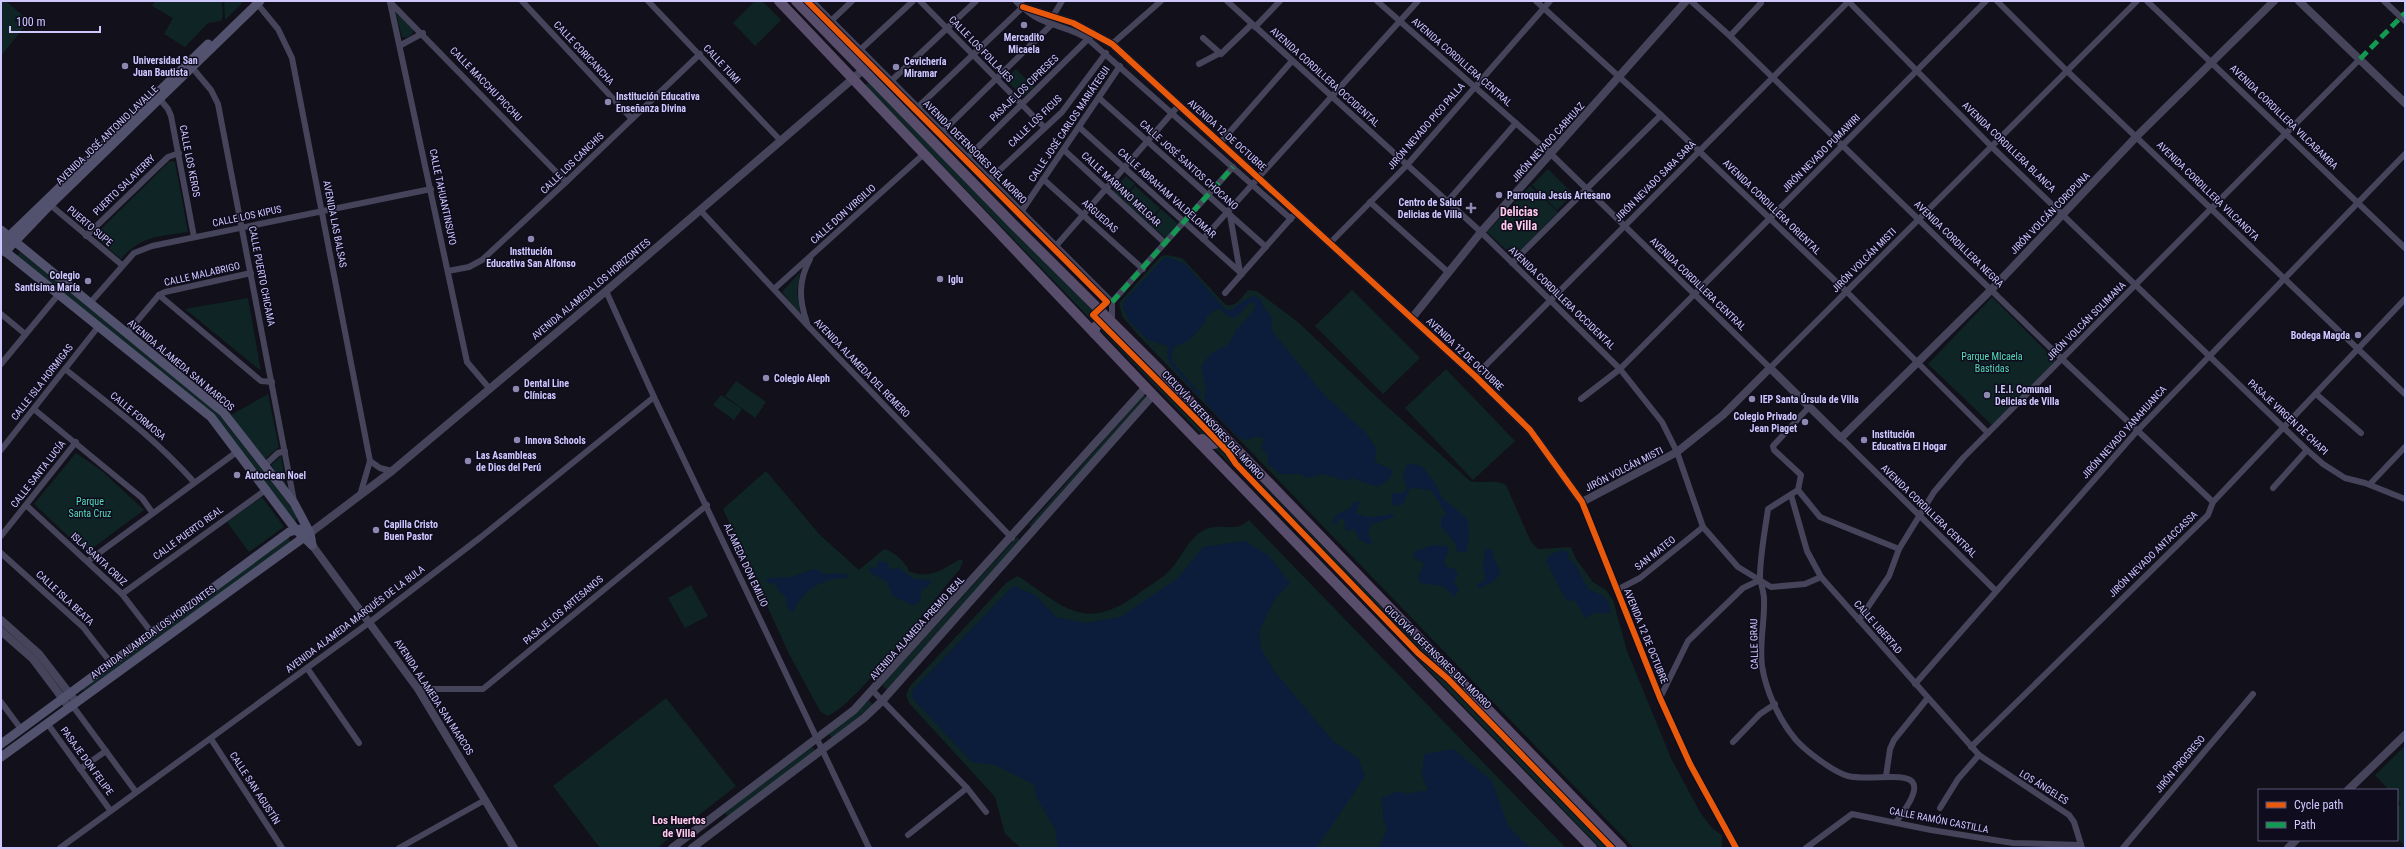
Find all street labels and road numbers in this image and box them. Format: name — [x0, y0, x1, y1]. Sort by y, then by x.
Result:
street label: CALLE LOS FOLLAJES — [947, 14, 1015, 84]
street label: AVENIDA CORDILLERA CENTRAL — [1410, 16, 1514, 109]
street label: CALLE CORICANCHA — [552, 19, 617, 87]
street label: AVENIDA CORDILLERA OCCIDENTAL — [1268, 25, 1382, 129]
street label: CALLE TUMI — [701, 42, 743, 86]
street label: CALLE MACCHU PICCHU — [448, 45, 524, 123]
street label: PASAJE LOS CIPRESES — [987, 52, 1061, 124]
street label: AVENIDA CORDILLERA VILCABAMBA — [2228, 63, 2340, 172]
street label: CALLE JOSÉ CARLOS MARIÁTEGUI — [1025, 64, 1112, 184]
street label: JIRÓN NEVADO PICO PALLA — [1385, 80, 1467, 172]
street label: AVENIDA JOSÉ ANTONIO LAVALLE — [53, 83, 160, 187]
street label: CALLE LOS FICUS — [1006, 93, 1064, 149]
street label: AVENIDA 12 DE OCTUBRE — [1186, 97, 1268, 173]
street label: AVENIDA DEFENSORES DEL MORRO — [921, 98, 1029, 206]
street label: JIRÓN NEVADO CARHUAZ — [1509, 99, 1586, 184]
street label: AVENIDA CORDILLERA BLANCA — [1960, 100, 2058, 195]
street label: JIRÓN NEVADO PUMAWIRI — [1779, 111, 1862, 194]
street label: CALLE JOSÉ SANTOS CHOCANO — [1138, 117, 1241, 212]
street label: CALLE LOS KEROS — [178, 124, 202, 198]
street label: CALLE LOS CANCHIS — [538, 130, 606, 196]
street label: JIRÓN NEVADO SARA SARA — [1612, 137, 1698, 224]
street label: AVENIDA CORDILLERA VILCANOTA — [2155, 139, 2262, 243]
street label: CALLE ABRAHAM VALDELOMAR — [1116, 146, 1219, 240]
street label: CALLE TAHUANTINSUYO — [427, 148, 459, 246]
street label: CALLE MARIANO MELGAR — [1079, 150, 1163, 229]
street label: PUERTO SALAVERRY — [91, 152, 158, 217]
street label: AVENIDA CORDILLERA ORIENTAL — [1721, 157, 1823, 257]
street label: JIRÓN VOLCÁN COROPUNA — [2007, 169, 2092, 256]
street label: AVENIDA LAS BALSAS — [321, 180, 349, 268]
street label: CALLE DON VIRGILIO — [808, 182, 878, 246]
street label: ARGUEDAS — [1080, 197, 1120, 235]
street label: AVENIDA CORDILLERA NEGRA — [1912, 199, 2006, 290]
street label: CALLE LOS KIPUS — [211, 203, 283, 229]
street label: PUERTO SUPE — [65, 204, 115, 248]
street label: CALLE PUERTO CHICAMA — [247, 225, 277, 327]
street label: JIRÓN VOLCÁN MISTI — [1829, 225, 1898, 294]
street label: AVENIDA CORDILLERA CENTRAL — [1648, 235, 1748, 333]
street label: AVENIDA ALAMEDA LOS HORIZONTES — [529, 236, 653, 342]
street label: AVENIDA CORDILLERA OCCIDENTAL — [1507, 244, 1618, 352]
street label: CALLE MALABRIGO — [163, 260, 241, 288]
street label: JIRÓN VOLCÁN SOLIMANA — [2044, 278, 2128, 363]
street label: AVENIDA 12 DE OCTUBRE — [1424, 315, 1506, 393]
street label: AVENIDA ALAMEDA DEL REMERO — [812, 316, 912, 420]
street label: AVENIDA ALAMEDA SAN MARCOS — [125, 317, 237, 413]
street label: CALLE ISLA HORMIGAS — [9, 342, 75, 422]
street label: CICLOVÍA DEFENSORES DEL MORRO — [1160, 368, 1267, 481]
street label: PASAJE VIRGEN DE CHAPI — [2246, 377, 2330, 457]
street label: JIRÓN NEVADO YANAHUANCA — [2079, 383, 2169, 481]
street label: CALLE FORMOSA — [108, 390, 168, 442]
street label: CALLE SANTA LUCÍA — [8, 437, 68, 510]
street label: JIRÓN VOLCÁN MISTI — [1583, 444, 1665, 493]
street label: AVENIDA CORDILLERA CENTRAL — [1879, 462, 1979, 560]
street label: CALLE PUERTO REAL — [151, 504, 225, 562]
street label: JIRÓN NEVADO ANTACCASSA — [2106, 508, 2200, 599]
street label: ALAMEDA DON EMILIO — [722, 521, 770, 609]
street label: ISLA SANTA CRUZ — [69, 530, 129, 588]
street label: SAN MATEO — [1633, 534, 1677, 572]
street label: AVENIDA ALAMEDA MARQUÉS DE LA BULA — [283, 562, 427, 675]
street label: CALLE ISLA BEATA — [34, 568, 96, 628]
street label: PASAJE LOS ARTESANOS — [521, 573, 605, 647]
street label: AVENIDA ALAMEDA PREMIO REAL — [867, 574, 967, 682]
street label: AVENIDA ALAMEDA LOS HORIZONTES — [89, 583, 217, 681]
street label: AVENIDA 12 DE OCTUBRE — [1622, 587, 1670, 685]
street label: CALLE LIBERTAD — [1852, 598, 1904, 656]
street label: CICLOVÍA DEFENSORES DEL MORRO — [1382, 602, 1494, 711]
street label: CALLE GRAU — [1748, 618, 1760, 669]
street label: AVENIDA ALAMEDA SAN MARCOS — [392, 637, 476, 757]
street label: PASAJE DON FELIPE — [59, 725, 115, 797]
street label: JIRÓN PROGRESO — [2152, 732, 2207, 795]
street label: CALLE SAN AGUSTÍN — [228, 749, 283, 826]
street label: LOS ÁNGELES — [2017, 767, 2071, 806]
street label: CALLE RAMÓN CASTILLA — [1888, 804, 1990, 835]

